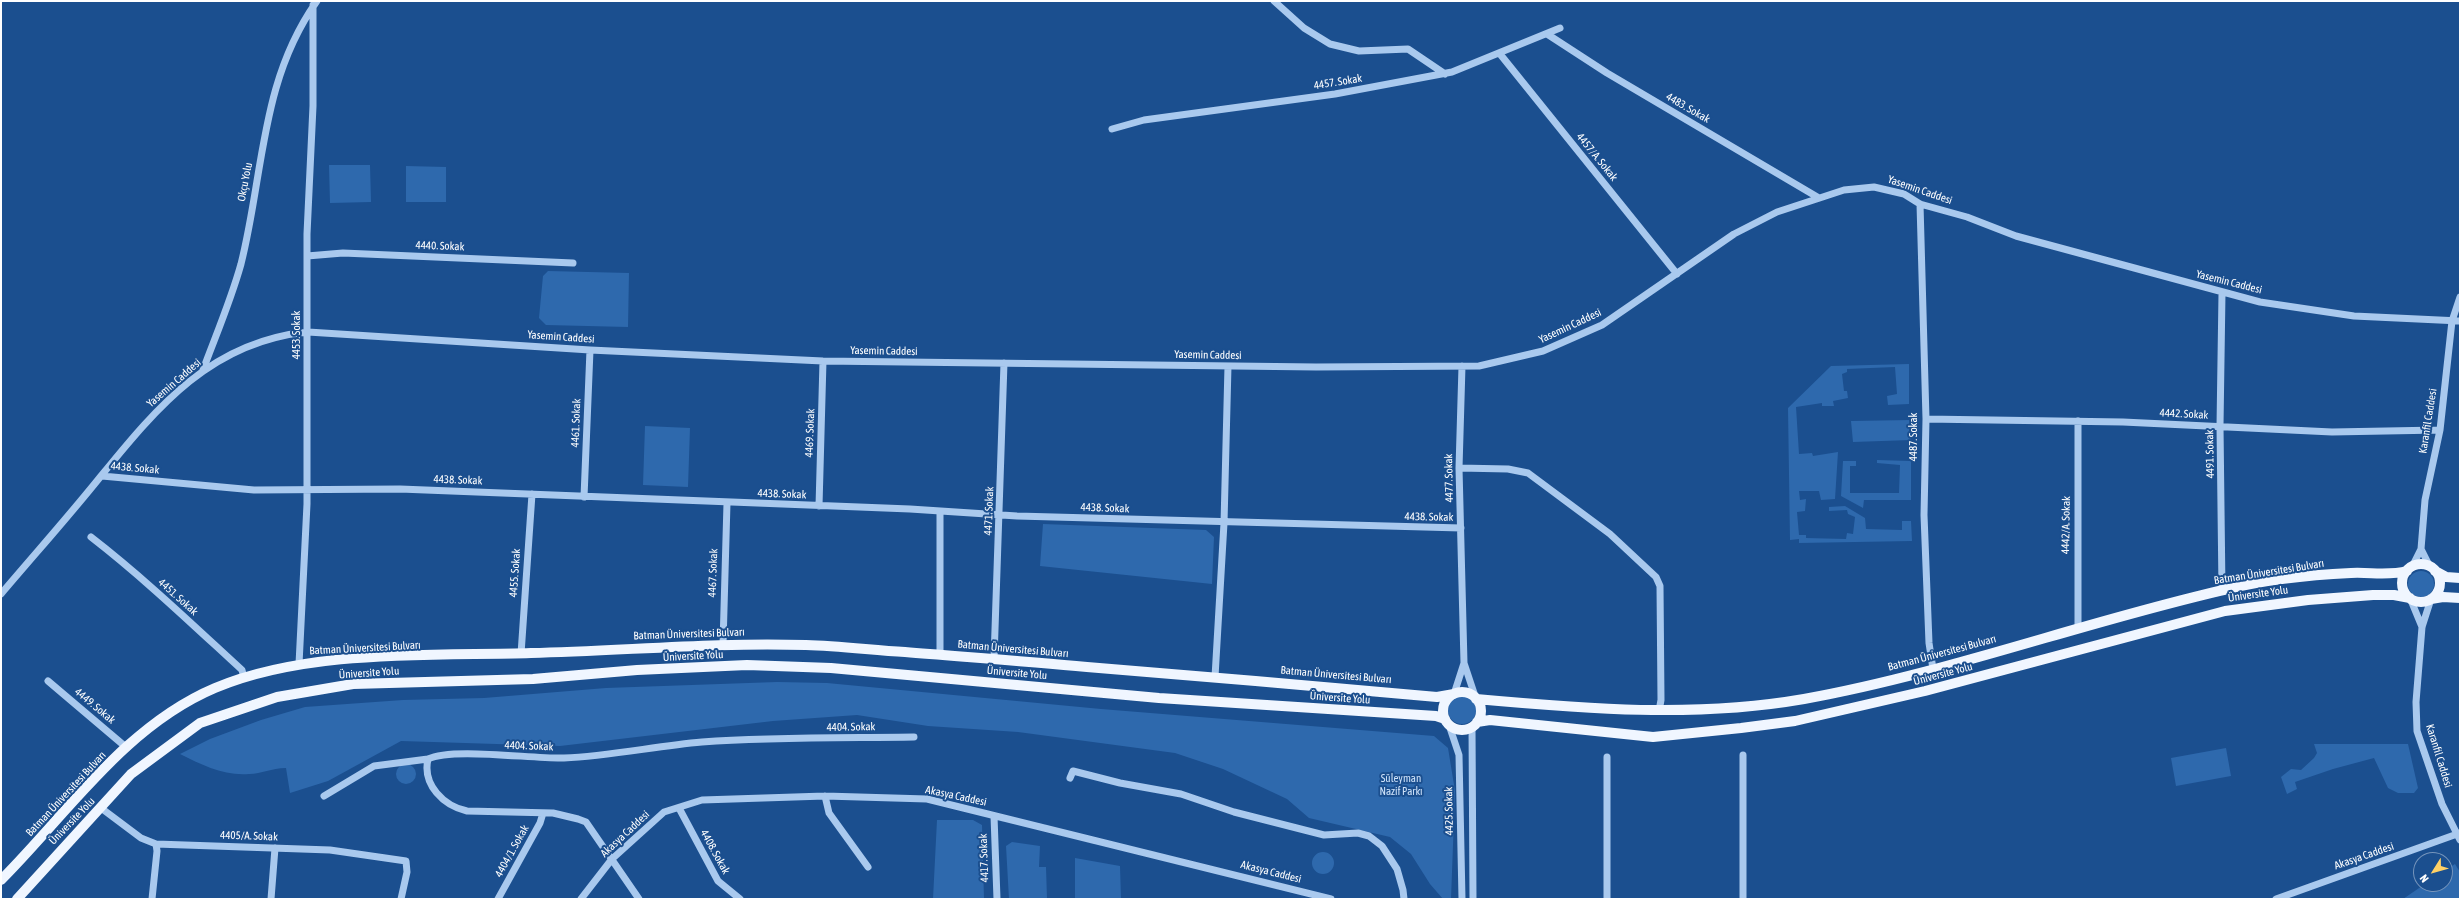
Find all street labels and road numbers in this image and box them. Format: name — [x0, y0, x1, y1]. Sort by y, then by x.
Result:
street label: 4457. Sokak — [1313, 72, 1363, 92]
street label: 4483. Sokak — [1664, 90, 1712, 126]
street label: 4457/A. Sokak — [1574, 130, 1620, 184]
street label: Okçu Yolu — [235, 161, 255, 203]
street label: Yasemin Caddesi — [1886, 173, 1954, 207]
street label: 4440. Sokak — [415, 239, 465, 253]
street label: Yasemin Caddesi — [2195, 267, 2263, 297]
street label: Yasemin Caddesi — [1537, 306, 1603, 346]
street label: 4453. Sokak — [290, 311, 304, 359]
street label: Yasemin Caddesi — [527, 328, 595, 346]
street label: Yasemin Caddesi — [850, 344, 918, 358]
street label: Yasemin Caddesi — [1174, 348, 1242, 362]
street label: Yasemin Caddesi — [144, 356, 204, 410]
street label: Karanfil Caddesi — [2416, 388, 2440, 454]
street label: 4461. Sokak — [569, 398, 583, 448]
street label: 4442. Sokak — [2159, 406, 2209, 422]
street label: 4469. Sokak — [803, 408, 817, 458]
street label: 4487. Sokak — [1907, 413, 1921, 461]
street label: 4491. Sokak — [2203, 430, 2217, 478]
street label: 4477. Sokak — [1442, 454, 1456, 502]
street label: 4438. Sokak — [110, 459, 160, 477]
street label: 4438. Sokak — [433, 473, 483, 487]
street label: 4471. Sokak — [982, 486, 996, 536]
street label: 4438. Sokak — [757, 487, 807, 501]
street label: 4442/A. Sokak — [2059, 496, 2073, 554]
street label: 4438. Sokak — [1080, 501, 1130, 515]
street label: 4438. Sokak — [1405, 510, 1453, 524]
street label: 4455. Sokak — [507, 548, 523, 598]
street label: 4467. Sokak — [706, 548, 720, 598]
street label: Batman Üniversitesi Bulvarı — [2213, 557, 2325, 587]
street label: 4451. Sokak — [155, 576, 201, 618]
street label: Üniversite Yolu — [2227, 583, 2289, 605]
street label: Batman Üniversitesi Bulvarı — [633, 625, 745, 643]
street label: Batman Üniversitesi Bulvarı — [1886, 632, 1998, 674]
street label: Batman Üniversitesi Bulvarı — [309, 638, 421, 658]
street label: Batman Üniversitesi Bulvarı — [957, 638, 1069, 660]
street label: Üniversite Yolu — [662, 648, 724, 664]
street label: Üniversite Yolu — [1912, 660, 1974, 688]
street label: Üniversite Yolu — [338, 664, 400, 682]
street label: Üniversite Yolu — [986, 664, 1048, 682]
street label: Batman Üniversitesi Bulvarı — [1280, 664, 1392, 686]
street label: 4449. Sokak — [72, 685, 118, 727]
street label: Üniversite Yolu — [1309, 689, 1371, 707]
street label: 4404. Sokak — [827, 720, 875, 734]
street label: Karanfil Caddesi — [2423, 723, 2455, 789]
street label: 4404. Sokak — [504, 739, 554, 753]
street label: Batman Üniversitesi Bulvarı — [23, 749, 109, 839]
street label: Akasya Caddesi — [924, 783, 988, 809]
street label: 4425. Sokak — [1442, 787, 1456, 835]
street label: Üniversite Yolu — [46, 795, 98, 847]
street label: Akasya Caddesi — [598, 808, 652, 860]
street label: 4404/1. Sokak — [492, 823, 532, 879]
street label: 4408. Sokak — [697, 827, 733, 877]
street label: 4405/A. Sokak — [220, 828, 278, 844]
street label: 4417. Sokak — [977, 833, 991, 883]
street label: Akasya Caddesi — [2332, 840, 2396, 872]
street label: Akasya Caddesi — [1239, 858, 1303, 886]

